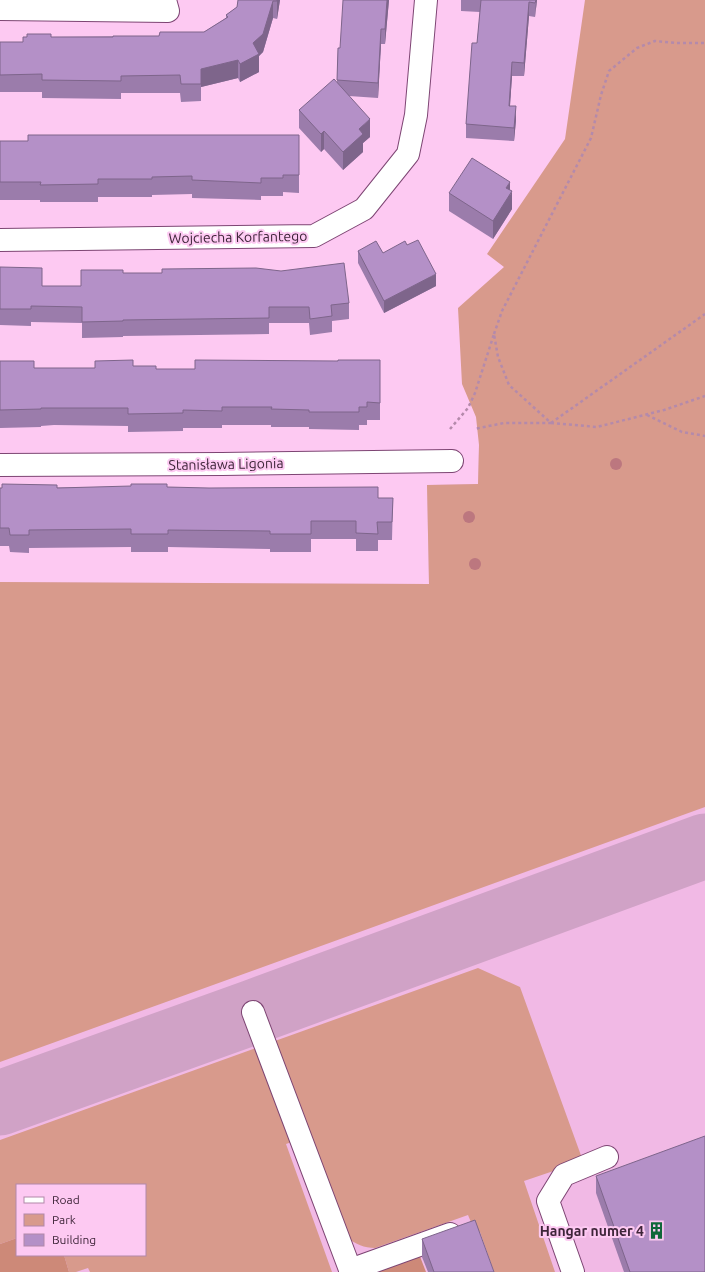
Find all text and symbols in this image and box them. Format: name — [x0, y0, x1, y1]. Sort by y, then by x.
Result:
street label: Wojciecha Korfantego — [169, 228, 307, 246]
street label: Stanisława Ligonia — [168, 455, 284, 473]
legend — [16, 1184, 146, 1256]
text: Road — [52, 1193, 80, 1206]
text: Park — [52, 1213, 76, 1226]
building icon: Hangar numer 4 — [647, 1221, 667, 1241]
place label: Hangar numer 4 — [540, 1223, 644, 1239]
text: Building — [52, 1233, 96, 1246]

